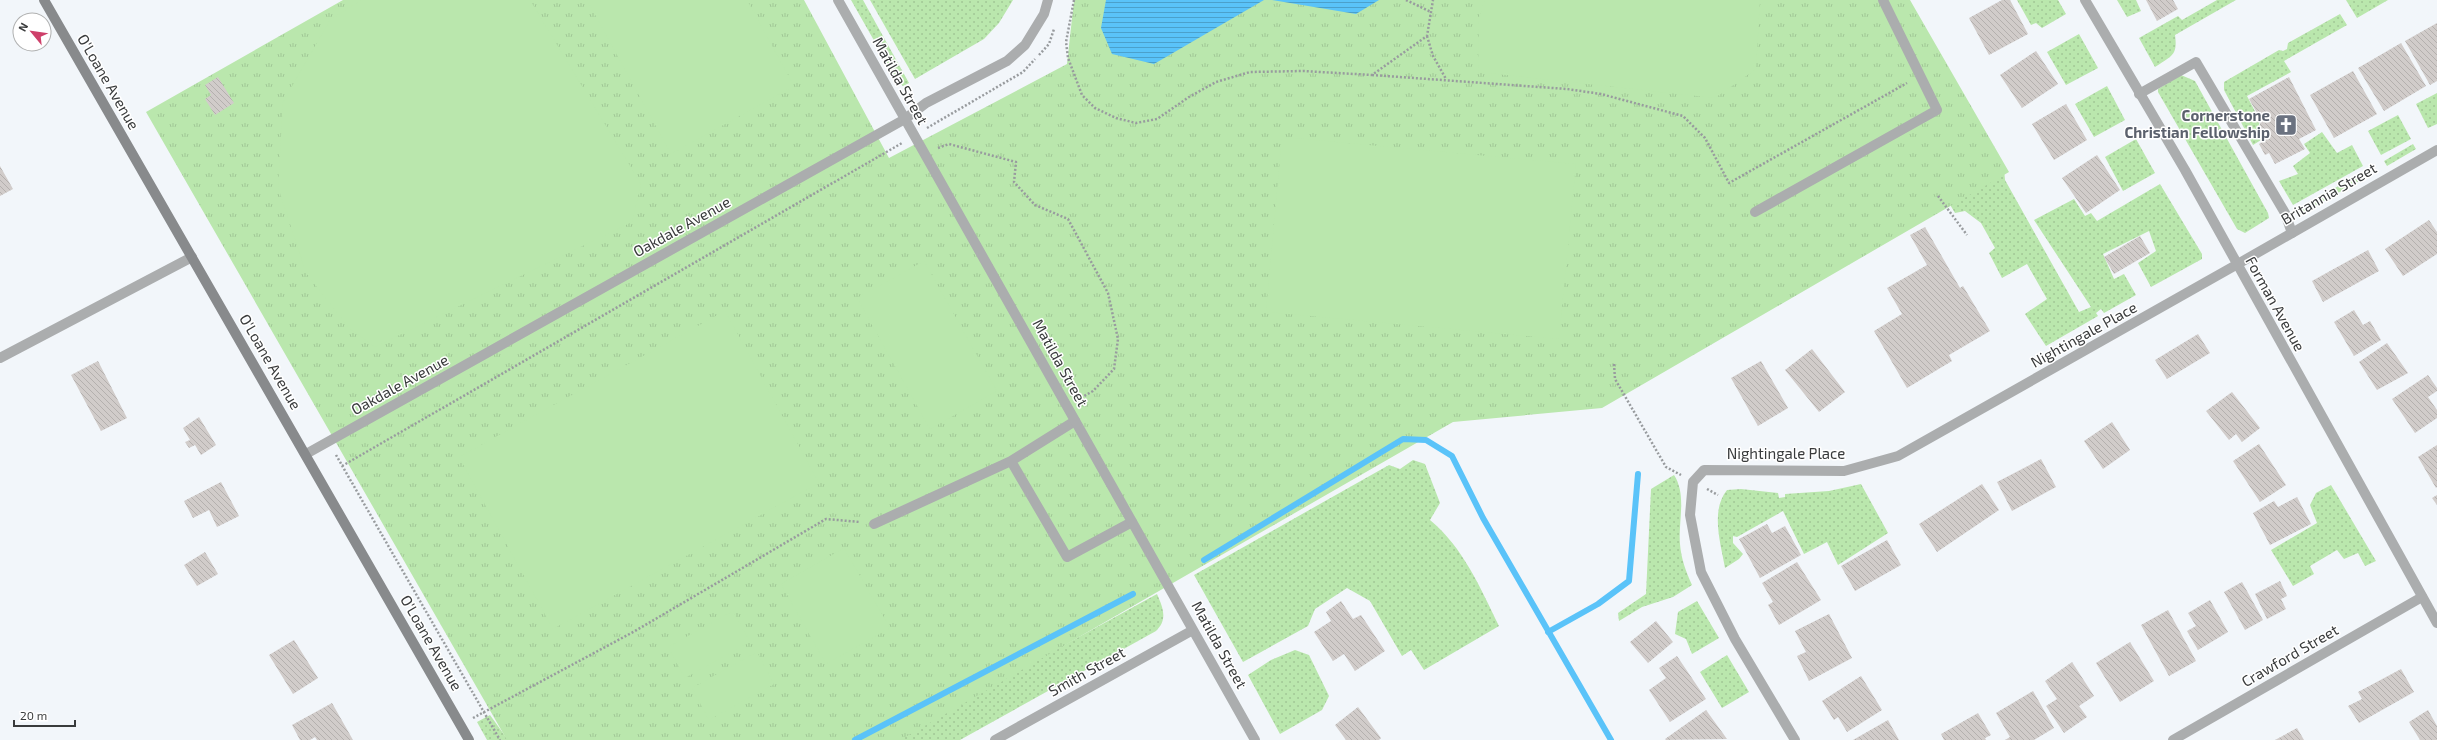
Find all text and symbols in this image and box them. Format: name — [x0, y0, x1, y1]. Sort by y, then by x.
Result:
north arrow — [12, 12, 52, 52]
text: N — [15, 20, 30, 34]
street label: O'Loane Avenue — [74, 30, 144, 133]
street label: Matilda Street — [869, 34, 932, 128]
place label: Cornerstone Christian Fellowship — [2124, 106, 2270, 141]
church icon: Cornerstone Christian Fellowship — [2273, 112, 2299, 138]
street label: Britannia Street — [2277, 158, 2380, 228]
street label: Oakdale Avenue — [630, 192, 733, 260]
street label: Forman Avenue — [2242, 253, 2309, 354]
street label: Nightingale Place — [2027, 297, 2140, 371]
street label: O'Loane Avenue — [236, 310, 306, 413]
street label: Matilda Street — [1029, 316, 1092, 410]
street label: Oakdale Avenue — [348, 350, 451, 418]
street label: Nightingale Place — [1727, 444, 1845, 462]
street label: O'Loane Avenue — [397, 591, 467, 694]
street label: Matilda Street — [1188, 598, 1251, 692]
street label: Crawford Street — [2238, 620, 2341, 690]
street label: Smith Street — [1045, 643, 1128, 700]
scale bar — [14, 702, 75, 728]
text: 20 m — [20, 708, 47, 722]

